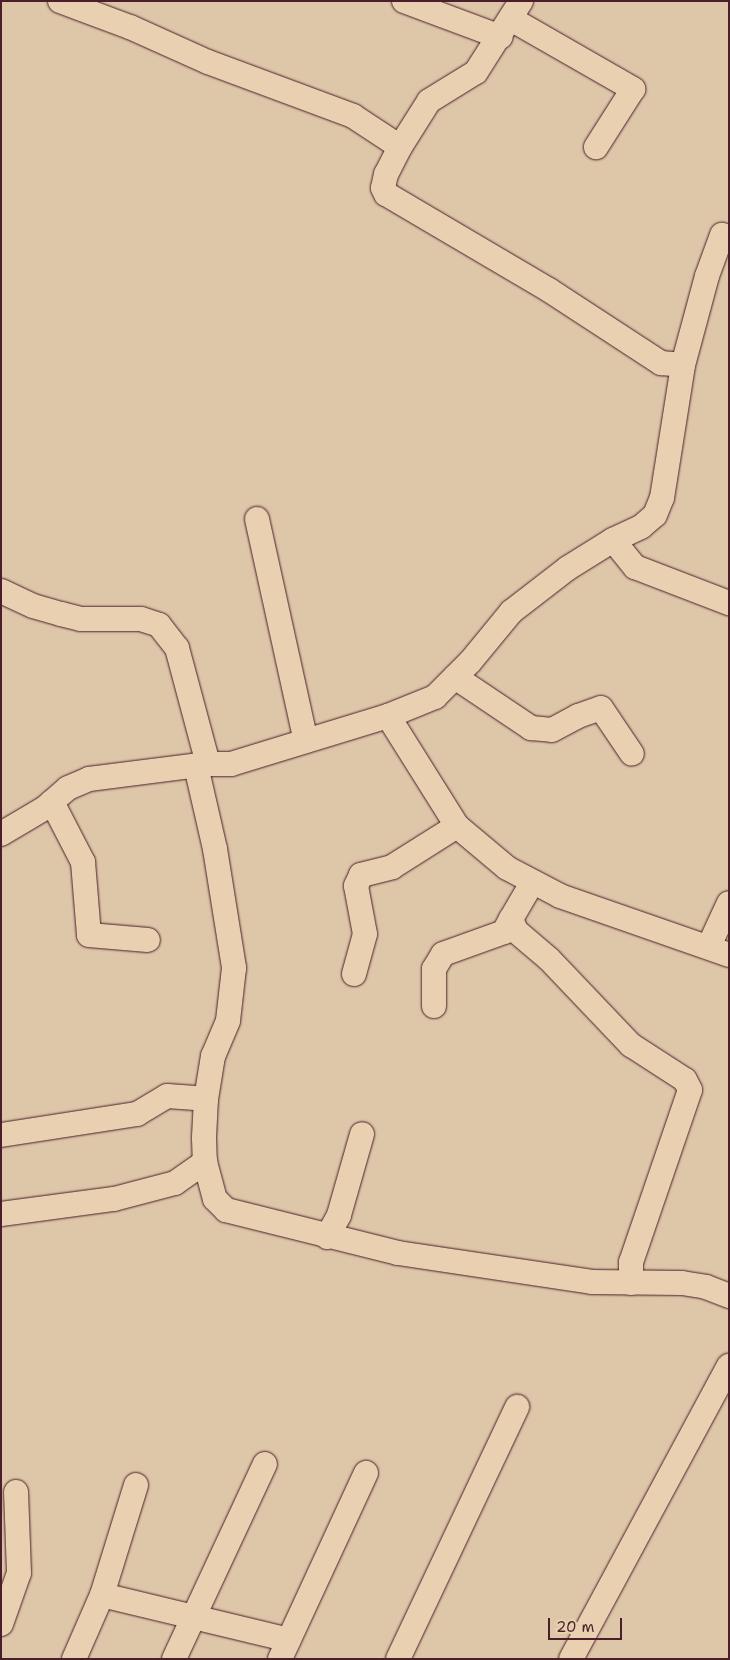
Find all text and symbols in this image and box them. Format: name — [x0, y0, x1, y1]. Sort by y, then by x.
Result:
scale bar — [550, 1608, 624, 1640]
text: 20 m — [556, 1617, 595, 1637]

